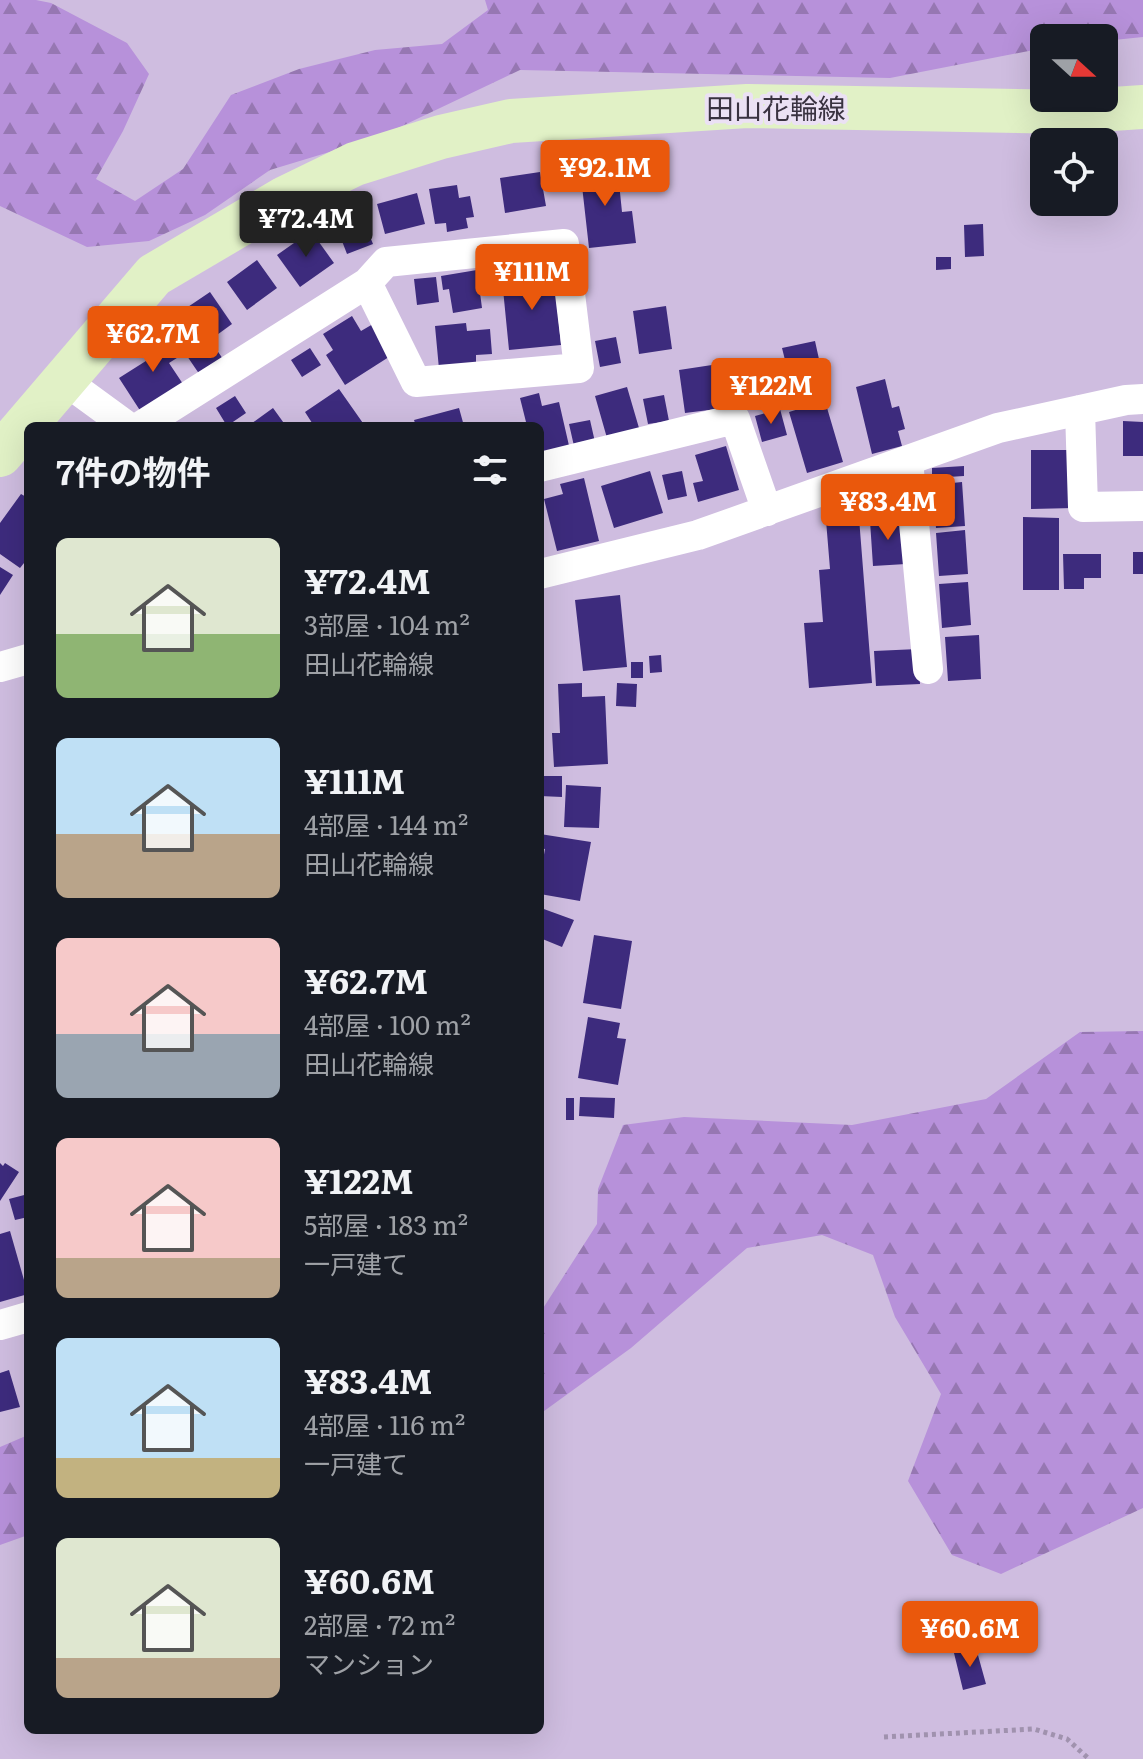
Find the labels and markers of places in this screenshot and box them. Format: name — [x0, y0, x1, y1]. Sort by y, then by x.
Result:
pin: ¥92.1M — [540, 140, 670, 208]
pin: ¥72.4M — [241, 191, 371, 259]
pin: ¥111M — [476, 244, 588, 312]
pin: ¥62.7M — [88, 306, 218, 374]
pin: ¥122M — [715, 358, 827, 426]
pin: ¥83.4M — [823, 474, 953, 542]
pin: ¥60.6M — [905, 1601, 1035, 1669]

